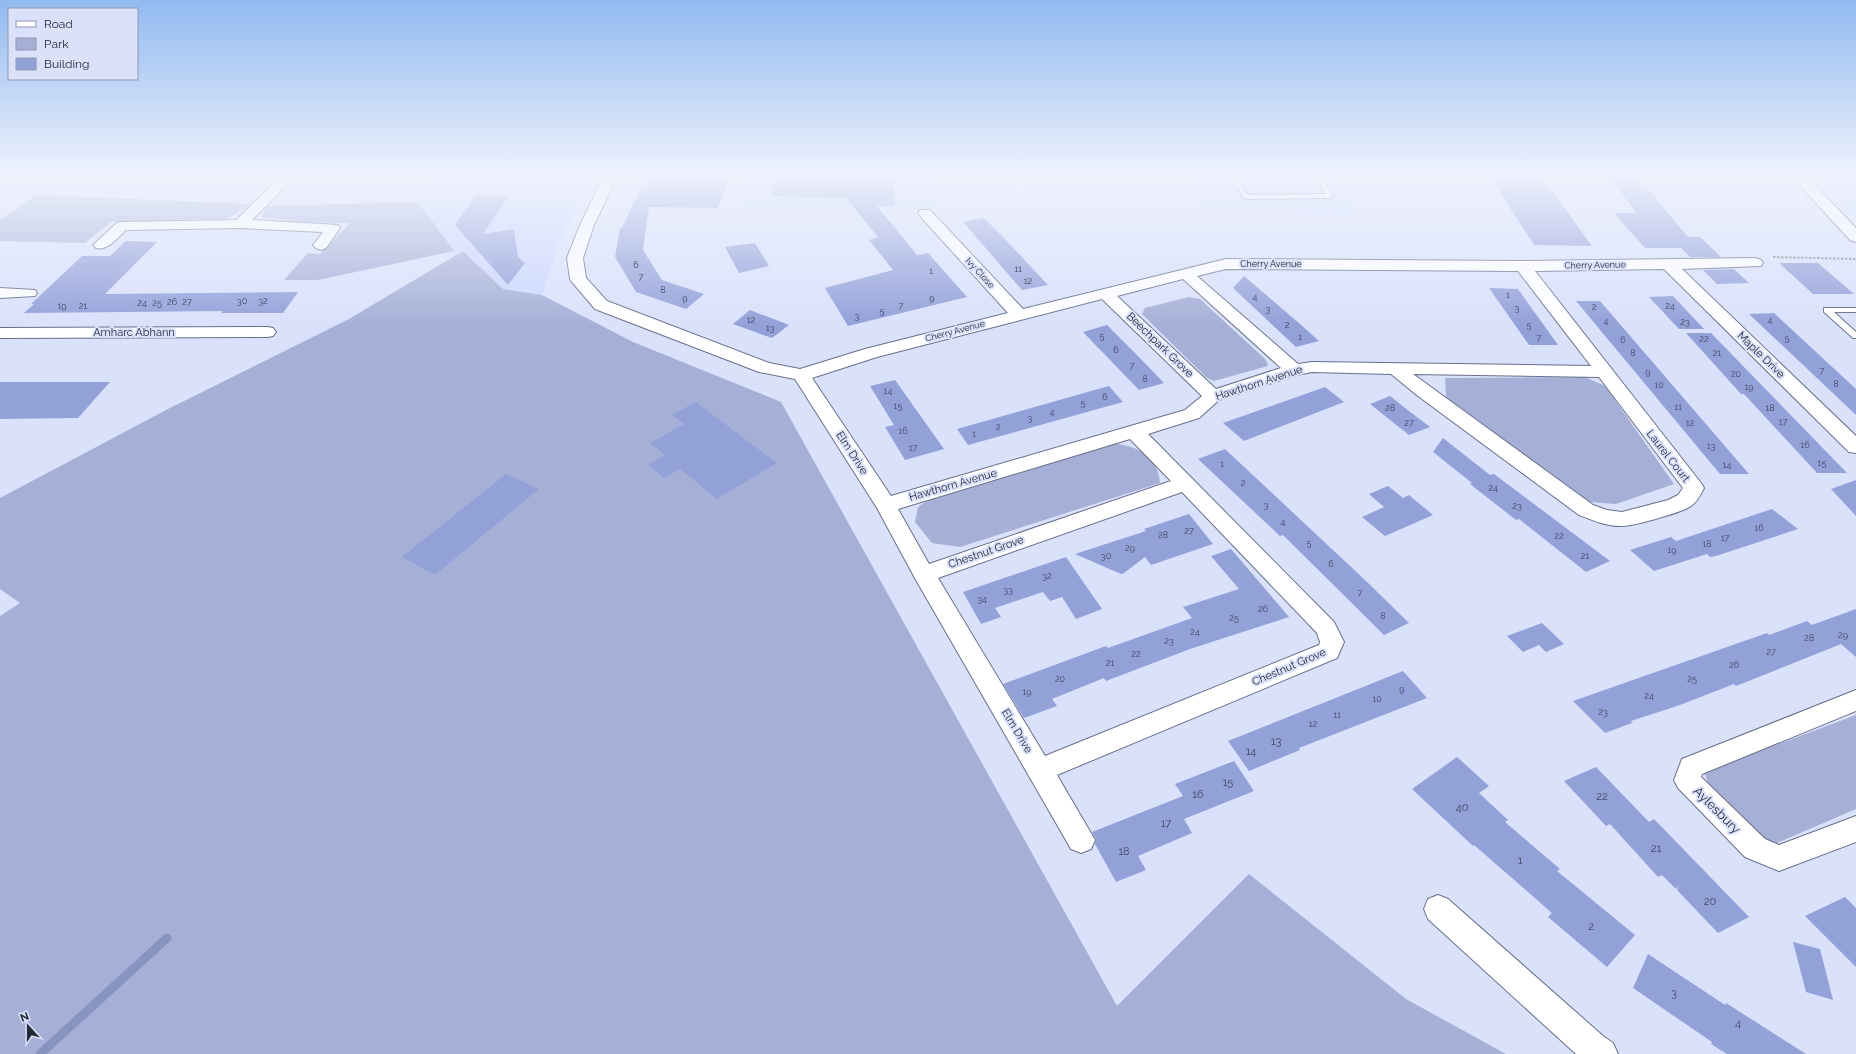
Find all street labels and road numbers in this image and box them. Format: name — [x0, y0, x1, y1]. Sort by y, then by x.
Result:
street label: Ivy Close — [964, 256, 997, 291]
street label: Cherry Avenue — [1240, 259, 1302, 269]
street label: Cherry Avenue — [1564, 259, 1626, 271]
street label: Beechpark Grove — [1124, 310, 1197, 381]
street label: Cherry Avenue — [924, 318, 987, 344]
street label: Amharc Abhann — [93, 326, 175, 339]
street label: Maple Drive — [1735, 329, 1788, 381]
street label: Hawthorn Avenue — [1214, 363, 1305, 403]
street label: Laurel Court — [1644, 427, 1693, 485]
street label: Elm Drive — [833, 429, 871, 477]
street label: Hawthorn Avenue — [908, 466, 999, 504]
street label: Chestnut Grove — [947, 533, 1026, 571]
street label: Chestnut Grove — [1250, 645, 1328, 688]
street label: Elm Drive — [999, 707, 1035, 756]
street label: Aylesbury — [1690, 783, 1744, 837]

